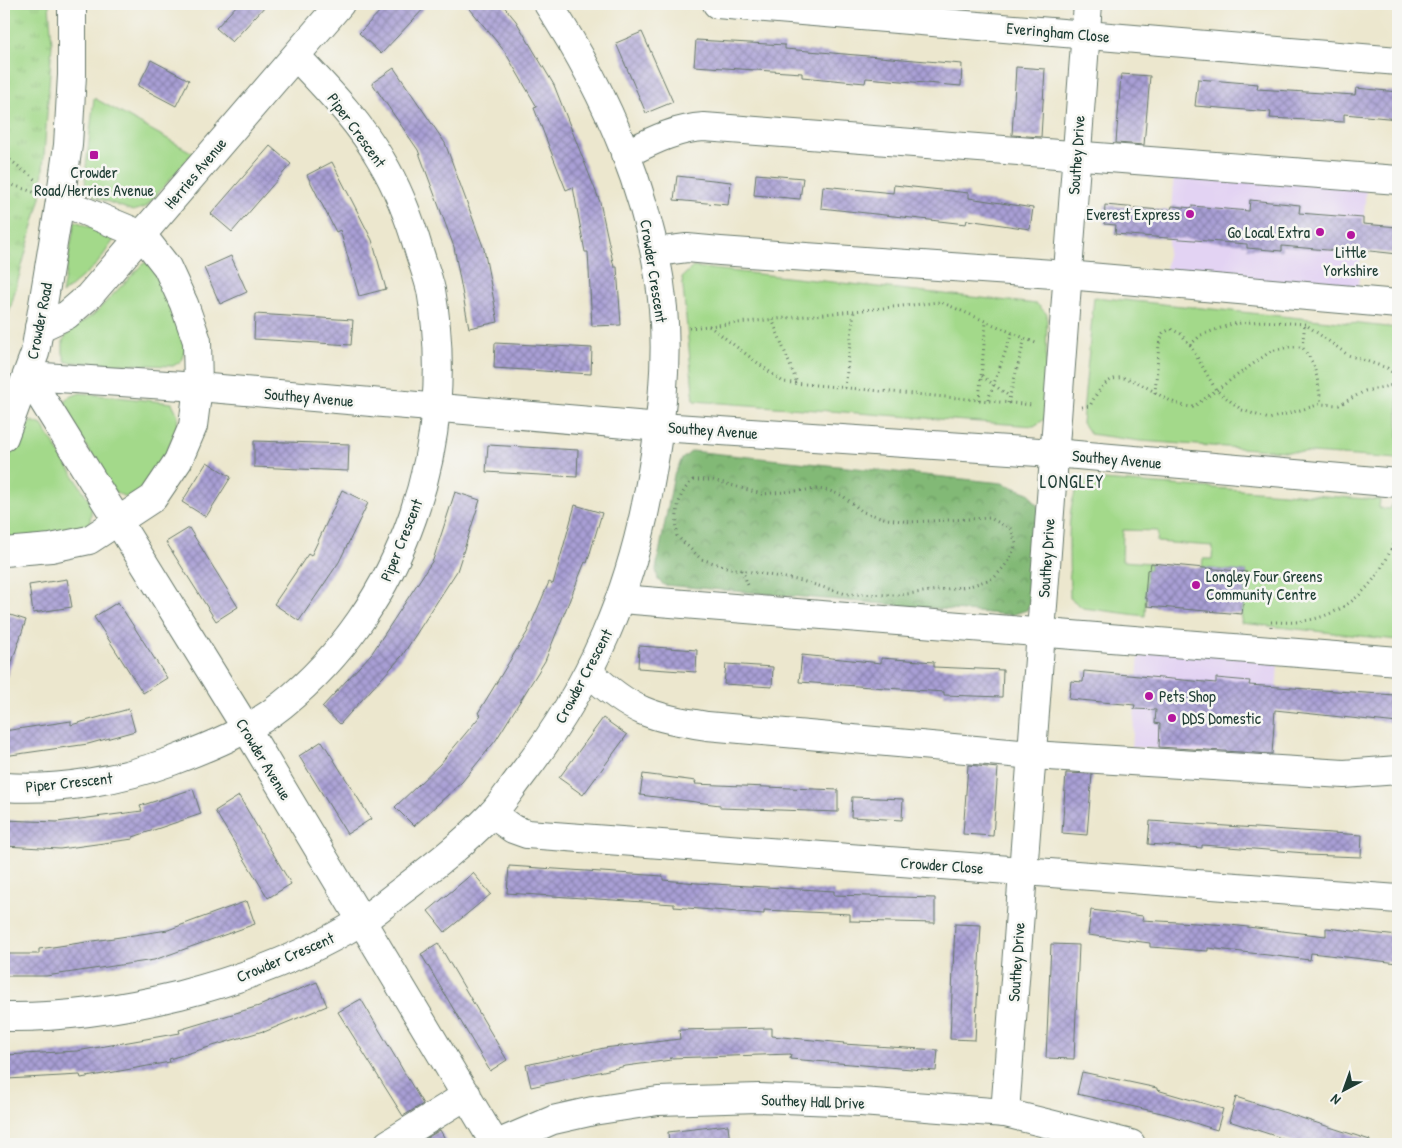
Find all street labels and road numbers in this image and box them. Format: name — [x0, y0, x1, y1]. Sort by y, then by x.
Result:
street label: Everingham Close — [1005, 17, 1111, 48]
street label: Piper Crescent — [323, 88, 392, 172]
street label: Southey Drive — [1062, 114, 1090, 195]
street label: Herries Avenue — [159, 132, 232, 213]
street label: Crowder Crescent — [635, 218, 673, 325]
street label: Crowder Road — [21, 281, 57, 361]
street label: Southey Avenue — [263, 382, 355, 412]
street label: Southey Avenue — [667, 416, 759, 444]
street label: Southey Avenue — [1071, 444, 1163, 474]
street label: Piper Crescent — [374, 495, 428, 585]
street label: Southey Drive — [1032, 517, 1060, 598]
street label: Crowder Crescent — [549, 624, 617, 727]
street label: Crowder Avenue — [231, 714, 297, 805]
street label: Piper Crescent — [25, 766, 114, 797]
street label: Crowder Close — [900, 851, 985, 879]
street label: Southey Drive — [1002, 921, 1030, 1002]
street label: Crowder Crescent — [233, 926, 338, 987]
street label: Southey Hall Drive — [761, 1088, 866, 1114]

